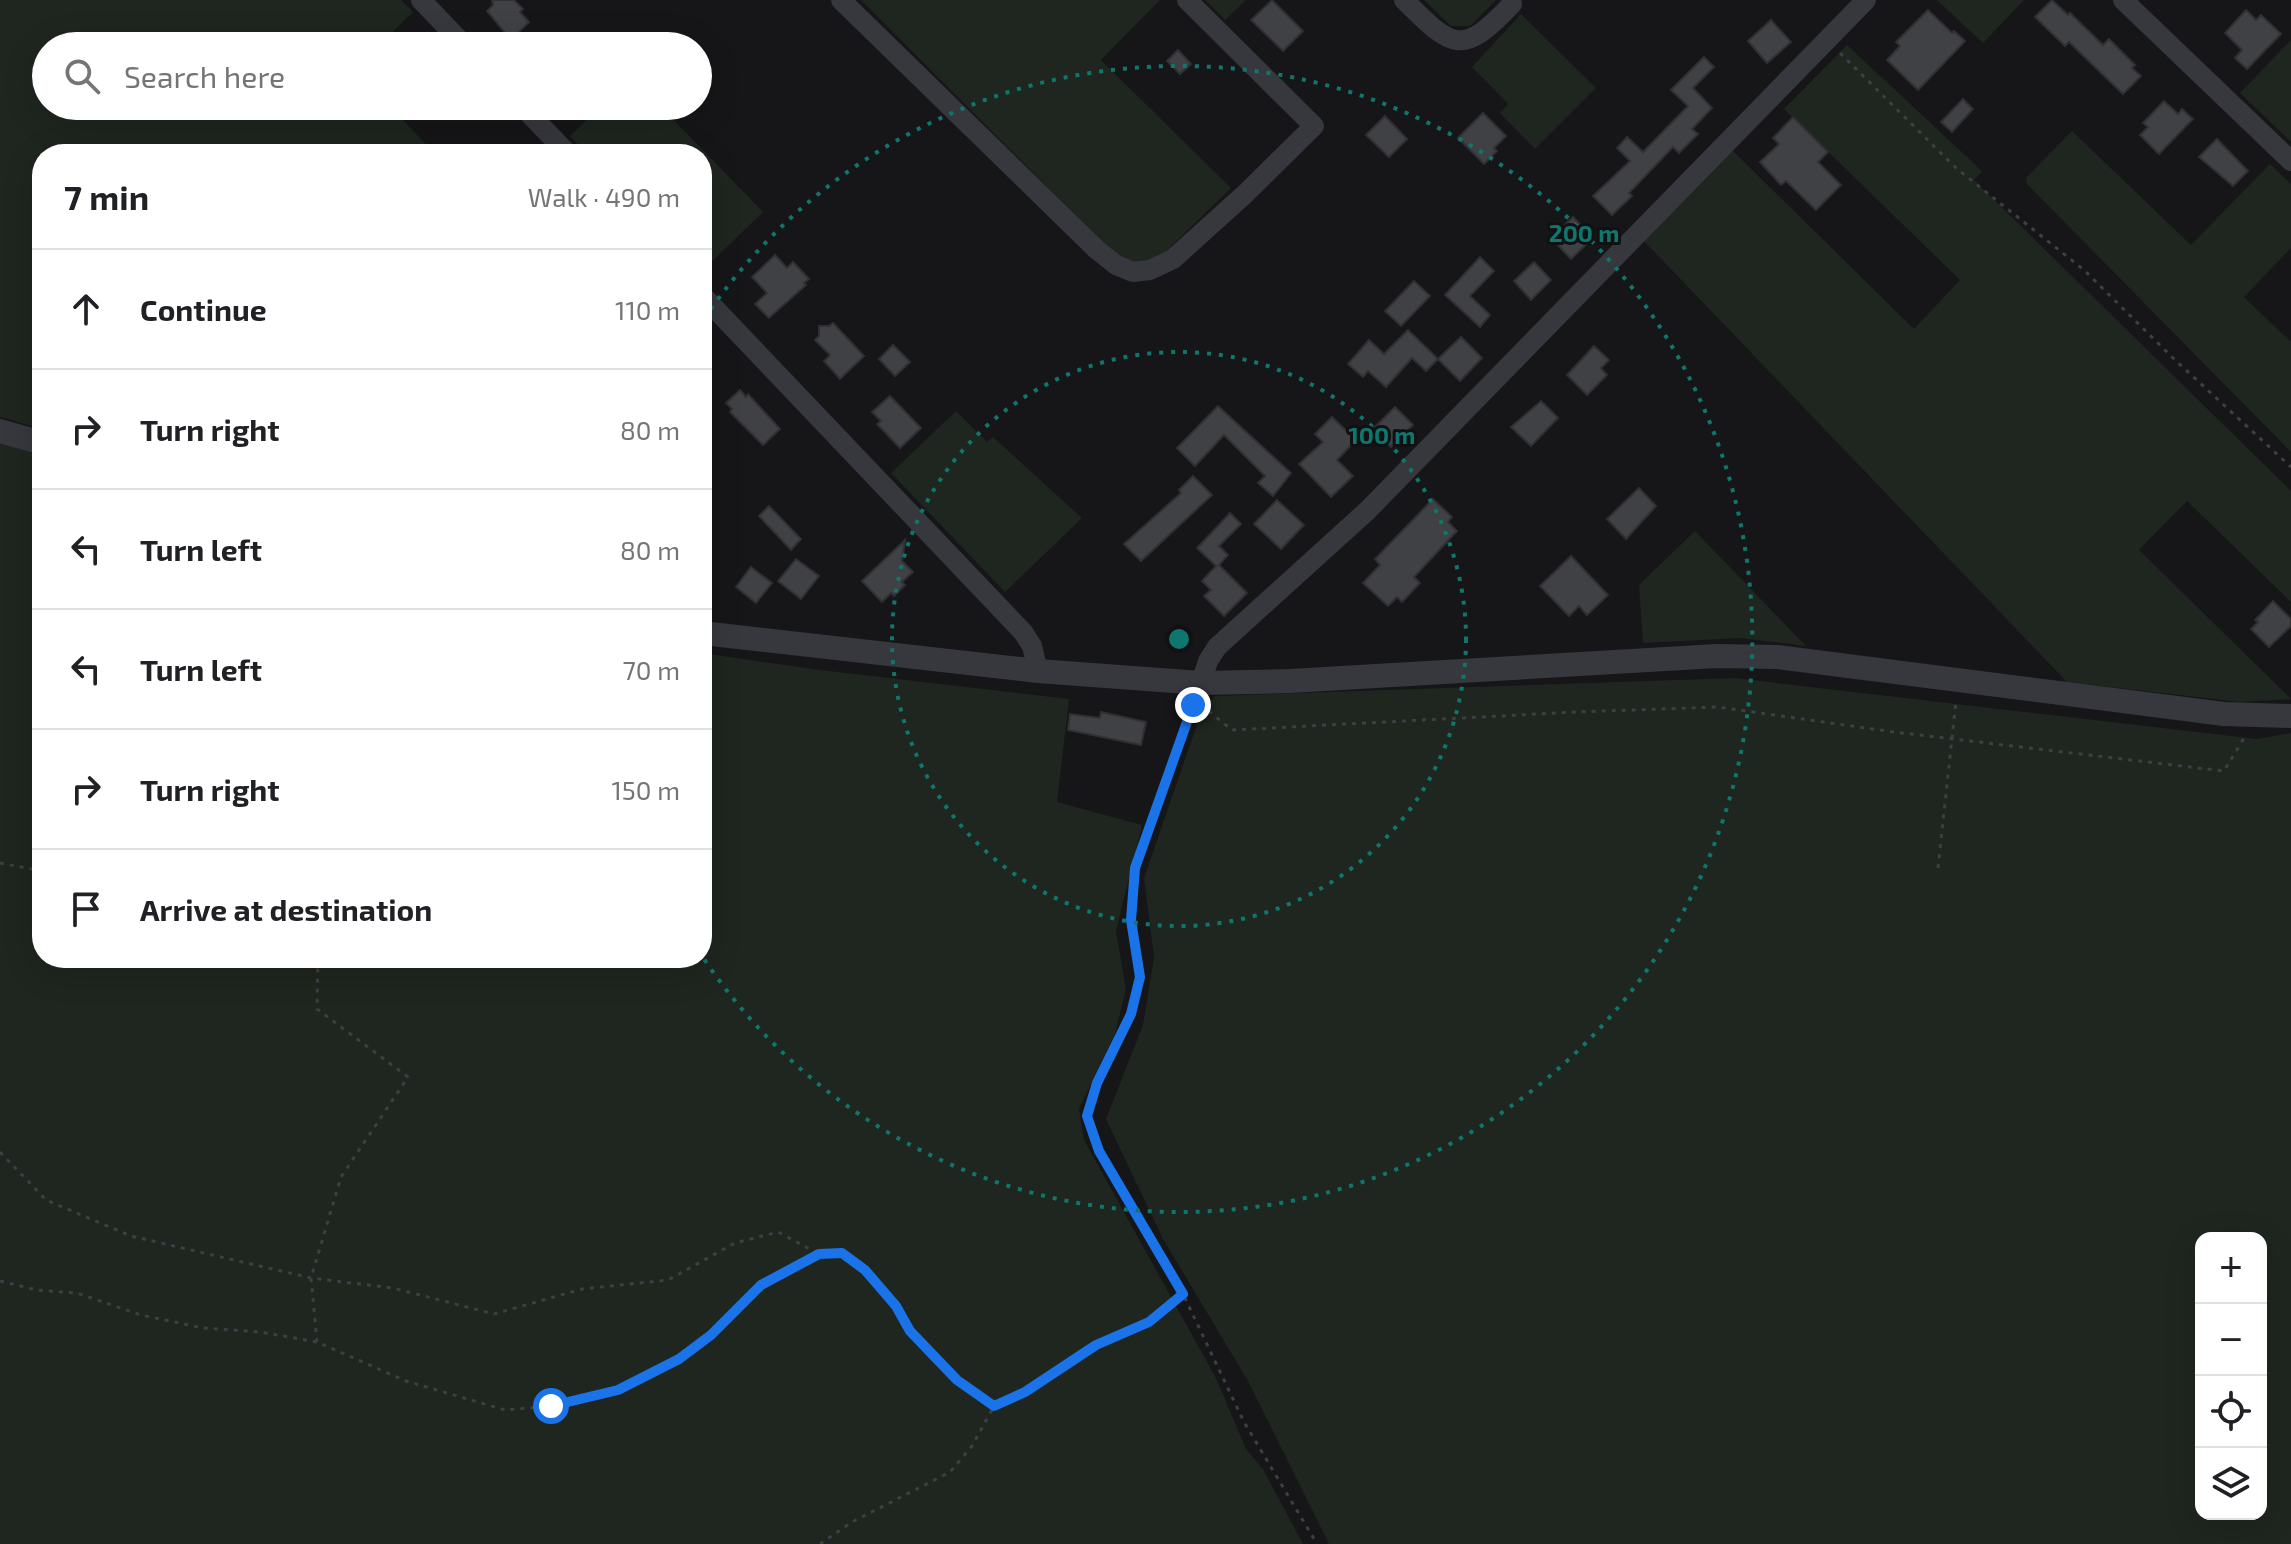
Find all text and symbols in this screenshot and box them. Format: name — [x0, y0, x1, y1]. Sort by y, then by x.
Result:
search box — [32, 32, 712, 120]
icon: search — [60, 54, 104, 98]
text: Search here — [124, 58, 285, 94]
text: 7 min — [64, 176, 149, 217]
text: Walk · 490 m — [528, 181, 680, 212]
text: 200 m — [1549, 218, 1619, 247]
icon: ahead — [64, 287, 108, 331]
text: Continue — [140, 291, 267, 327]
text: 110 m — [615, 294, 680, 325]
icon: right — [64, 407, 108, 451]
text: Turn right — [140, 411, 280, 447]
text: 80 m — [620, 414, 680, 445]
text: 100 m — [1349, 420, 1415, 449]
icon: left — [64, 527, 108, 571]
text: Turn left — [140, 531, 262, 567]
text: 80 m — [620, 534, 680, 565]
centre of rings — [1165, 625, 1193, 653]
icon: left — [64, 647, 108, 691]
text: Turn left — [140, 651, 262, 687]
text: 70 m — [622, 654, 680, 685]
route end — [1175, 687, 1211, 723]
icon: right — [64, 767, 108, 811]
text: Turn right — [140, 771, 280, 807]
text: 150 m — [611, 774, 680, 805]
icon: arrive — [64, 887, 108, 931]
text: Arrive at destination — [140, 891, 432, 927]
map controls — [2195, 1232, 2267, 1520]
button: + — [2195, 1232, 2267, 1304]
button: − — [2195, 1304, 2267, 1376]
button: locate — [2195, 1376, 2267, 1448]
route start — [533, 1388, 569, 1424]
button: layers — [2195, 1448, 2267, 1520]

